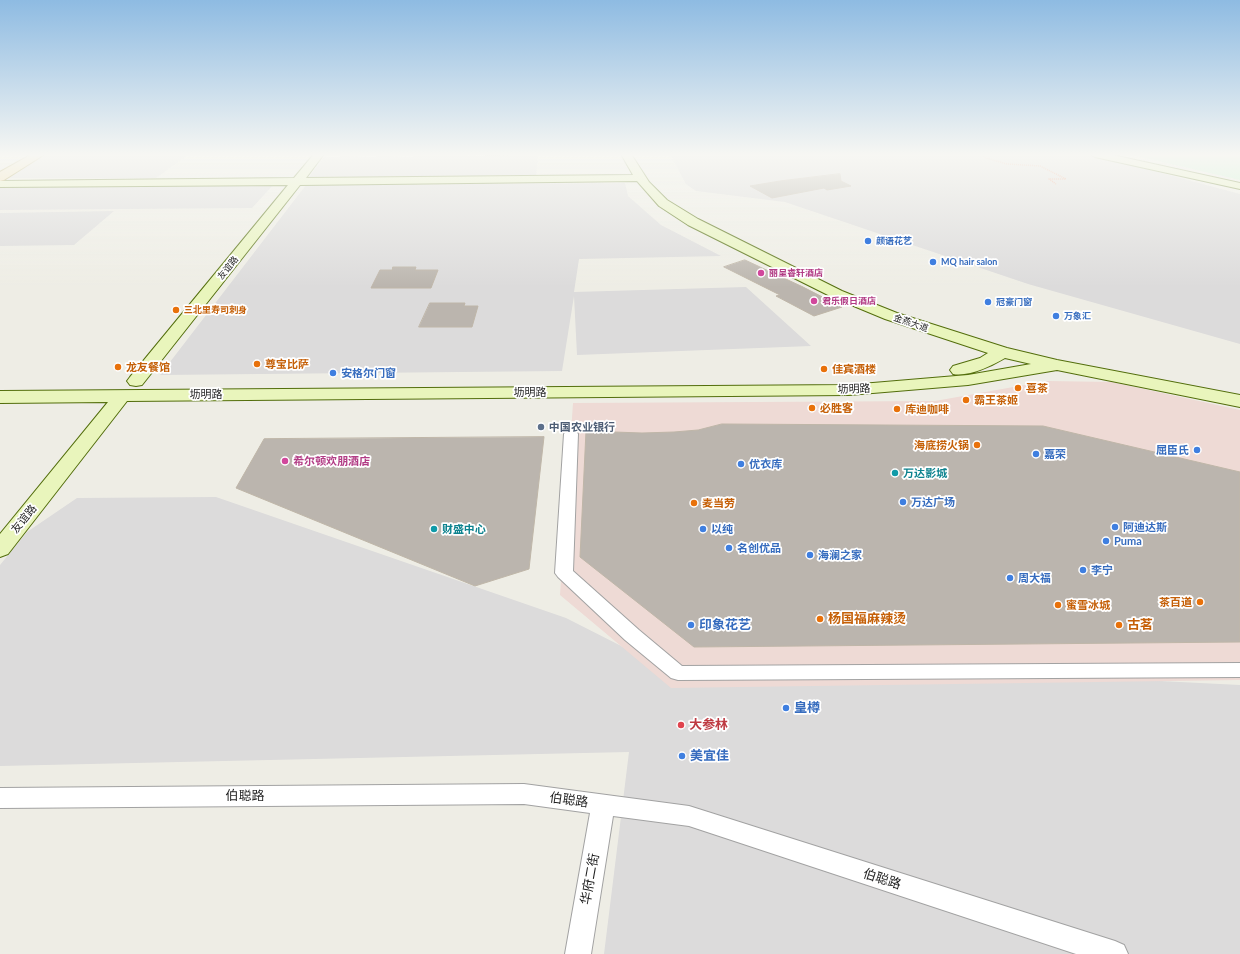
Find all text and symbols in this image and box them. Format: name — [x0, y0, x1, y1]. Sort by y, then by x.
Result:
marker: 颜语花艺 — [863, 236, 873, 246]
place label: 颜语花艺 — [876, 236, 912, 246]
street label: 友谊路 — [215, 254, 241, 282]
marker: MQ hair salon — [928, 257, 938, 267]
place label: MQ hair salon — [941, 257, 997, 267]
marker: 丽呈睿轩酒店 — [756, 268, 766, 278]
place label: 丽呈睿轩酒店 — [769, 268, 823, 278]
marker: 君乐假日酒店 — [809, 296, 819, 306]
place label: 君乐假日酒店 — [822, 296, 876, 306]
marker: 冠豪门窗 — [983, 297, 993, 307]
place label: 冠豪门窗 — [996, 297, 1032, 307]
marker: 三北里寿司刺身 — [171, 305, 181, 315]
place label: 三北里寿司刺身 — [184, 305, 247, 315]
marker: 万象汇 — [1051, 311, 1061, 321]
place label: 万象汇 — [1064, 311, 1091, 321]
street label: 金燕大道 — [892, 312, 930, 334]
place label: 尊宝比萨 — [265, 357, 309, 371]
marker: 尊宝比萨 — [252, 359, 262, 369]
place label: 龙友餐馆 — [126, 360, 170, 374]
marker: 龙友餐馆 — [113, 362, 123, 372]
place label: 佳宾酒楼 — [832, 362, 876, 376]
marker: 佳宾酒楼 — [819, 364, 829, 374]
place label: 安格尔门窗 — [341, 366, 396, 380]
marker: 安格尔门窗 — [328, 368, 338, 378]
place label: 喜茶 — [1026, 381, 1048, 395]
street label: 坜明路 — [837, 382, 871, 396]
marker: 喜茶 — [1013, 383, 1023, 393]
street label: 坜明路 — [514, 385, 546, 399]
street label: 坜明路 — [190, 387, 222, 401]
place label: 霸王茶姬 — [974, 393, 1018, 407]
marker: 霸王茶姬 — [961, 395, 971, 405]
place label: 必胜客 — [820, 401, 853, 415]
place label: 库迪咖啡 — [905, 402, 949, 416]
marker: 必胜客 — [807, 403, 817, 413]
marker: 库迪咖啡 — [892, 404, 902, 414]
place label: 中国农业银行 — [549, 420, 615, 434]
marker: 中国农业银行 — [536, 422, 546, 432]
place label: 海底捞火锅 — [914, 438, 969, 452]
marker: 海底捞火锅 — [972, 440, 982, 450]
place label: 屈臣氏 — [1156, 443, 1189, 457]
marker: 屈臣氏 — [1192, 445, 1202, 455]
place label: 嘉荣 — [1044, 447, 1066, 461]
marker: 嘉荣 — [1031, 449, 1041, 459]
place label: 希尔顿欢朋酒店 — [293, 454, 370, 468]
marker: 希尔顿欢朋酒店 — [280, 456, 290, 466]
place label: 优衣库 — [749, 457, 782, 471]
marker: 优衣库 — [736, 459, 746, 469]
place label: 万达影城 — [903, 466, 947, 480]
marker: 万达影城 — [890, 468, 900, 478]
place label: 万达广场 — [911, 495, 955, 509]
place label: 麦当劳 — [702, 496, 735, 510]
marker: 万达广场 — [898, 497, 908, 507]
marker: 麦当劳 — [689, 498, 699, 508]
street label: 友谊路 — [8, 502, 40, 536]
place label: 阿迪达斯 — [1123, 520, 1167, 534]
place label: 财盛中心 — [442, 522, 486, 536]
place label: 以纯 — [711, 522, 733, 536]
marker: 阿迪达斯 — [1110, 522, 1120, 532]
marker: 财盛中心 — [429, 524, 439, 534]
marker: 以纯 — [698, 524, 708, 534]
place label: Puma — [1114, 534, 1142, 548]
marker: Puma — [1101, 536, 1111, 546]
place label: 名创优品 — [737, 541, 781, 555]
marker: 名创优品 — [724, 543, 734, 553]
place label: 海澜之家 — [818, 548, 862, 562]
marker: 海澜之家 — [805, 550, 815, 560]
place label: 李宁 — [1091, 563, 1113, 577]
marker: 李宁 — [1078, 565, 1088, 575]
place label: 周大福 — [1018, 571, 1051, 585]
marker: 周大福 — [1005, 573, 1015, 583]
place label: 茶百道 — [1159, 595, 1192, 609]
marker: 茶百道 — [1195, 597, 1205, 607]
place label: 蜜雪冰城 — [1066, 598, 1110, 612]
marker: 蜜雪冰城 — [1053, 600, 1063, 610]
place label: 杨国福麻辣烫 — [828, 611, 906, 627]
marker: 杨国福麻辣烫 — [815, 614, 825, 624]
place label: 印象花艺 — [699, 617, 751, 633]
place label: 古茗 — [1127, 617, 1153, 633]
marker: 印象花艺 — [686, 620, 696, 630]
marker: 古茗 — [1114, 620, 1124, 630]
place label: 皇樽 — [794, 700, 820, 716]
marker: 皇樽 — [781, 703, 791, 713]
place label: 大参林 — [689, 717, 728, 733]
marker: 大参林 — [676, 720, 686, 730]
place label: 美宜佳 — [690, 748, 729, 764]
marker: 美宜佳 — [677, 751, 687, 761]
street label: 伯聪路 — [226, 788, 264, 804]
street label: 伯聪路 — [549, 790, 589, 810]
street label: 华府二街 — [578, 852, 602, 906]
street label: 伯聪路 — [861, 866, 903, 892]

